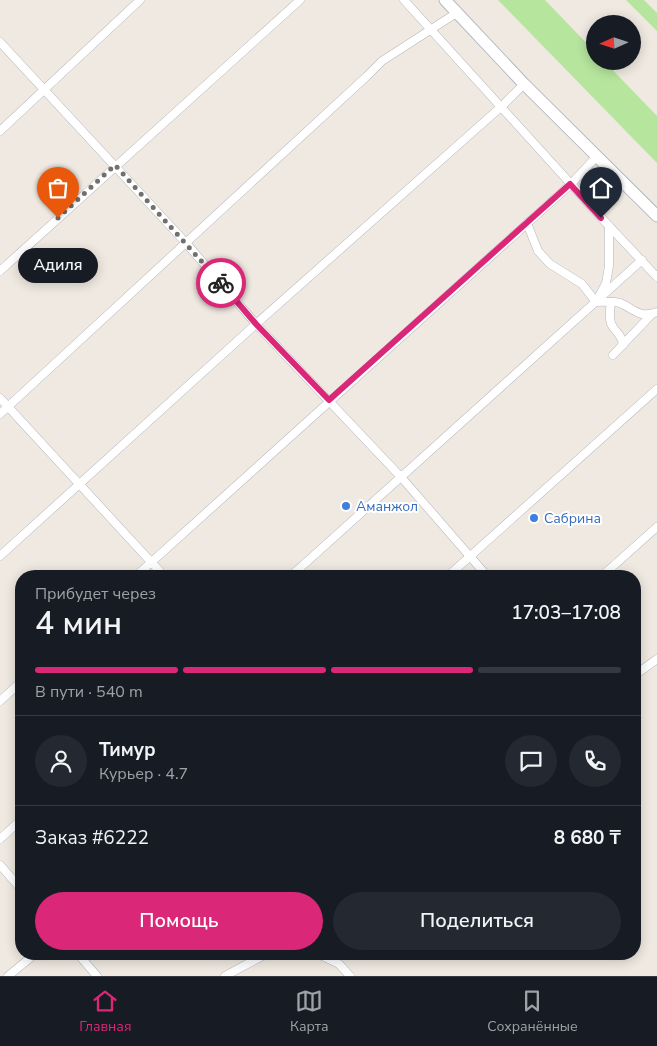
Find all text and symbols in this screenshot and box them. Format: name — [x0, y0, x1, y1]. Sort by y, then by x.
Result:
north arrow — [586, 15, 641, 70]
map controls — [586, 15, 641, 70]
pin — [37, 167, 79, 218]
pin — [580, 167, 622, 218]
icon: bag — [44, 174, 72, 202]
icon: home — [587, 174, 615, 202]
callout: Адиля — [18, 248, 98, 283]
text: Адиля — [33, 254, 83, 276]
courier — [196, 258, 246, 308]
icon: bike — [207, 269, 235, 297]
place label: Аманжол — [356, 497, 418, 516]
marker: Аманжол — [340, 500, 352, 512]
place label: Сабрина — [544, 509, 601, 528]
marker: Сабрина — [528, 512, 540, 524]
text: Прибудет через — [35, 583, 156, 605]
text: 17:03–17:08 — [511, 600, 621, 626]
text: 4 мин — [35, 602, 122, 645]
text: В пути · 540 m — [35, 681, 143, 703]
button: person — [35, 735, 87, 787]
button: chat — [505, 735, 557, 787]
button: phone — [569, 735, 621, 787]
text: Тимур — [99, 737, 156, 763]
text: Курьер · 4.7 — [99, 763, 188, 785]
text: Заказ #6222 — [35, 825, 149, 851]
text: 8 680 ₸ — [554, 825, 621, 851]
button: Помощь — [35, 892, 323, 950]
button: Поделиться — [333, 892, 621, 950]
tab: Главная — [79, 987, 131, 1036]
tab: Карта — [290, 987, 329, 1036]
tab: Сохранённые — [487, 987, 578, 1036]

